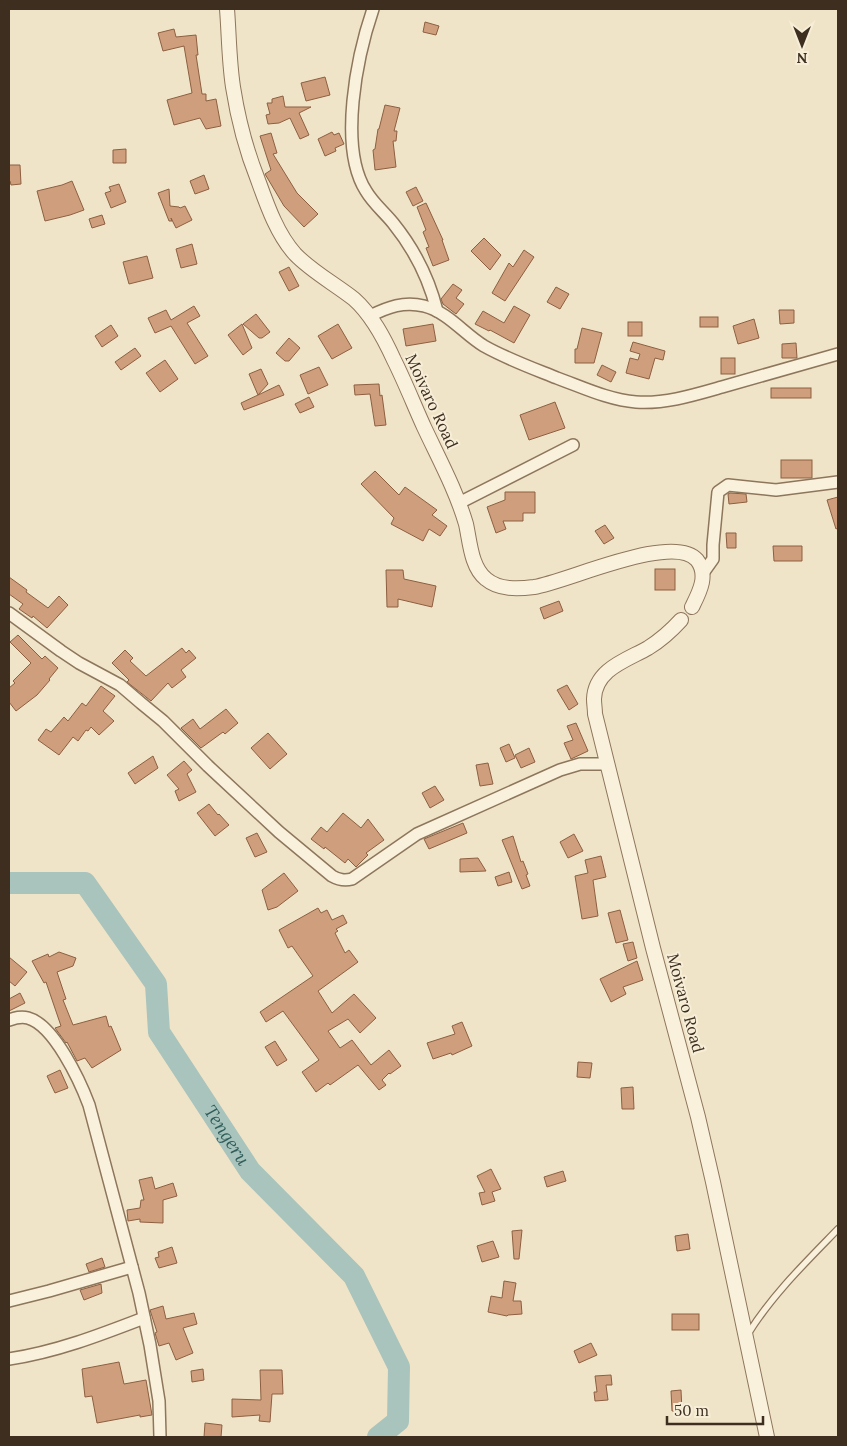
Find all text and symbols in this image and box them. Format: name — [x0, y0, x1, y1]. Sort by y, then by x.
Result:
north arrow — [777, 20, 827, 70]
text: N — [796, 49, 807, 67]
street label: Moivaro Road — [401, 350, 463, 452]
street label: Moivaro Road — [663, 951, 709, 1055]
water label: Tengeru — [199, 1101, 255, 1170]
scale bar — [667, 1394, 763, 1426]
text: 50 m — [674, 1401, 709, 1420]

